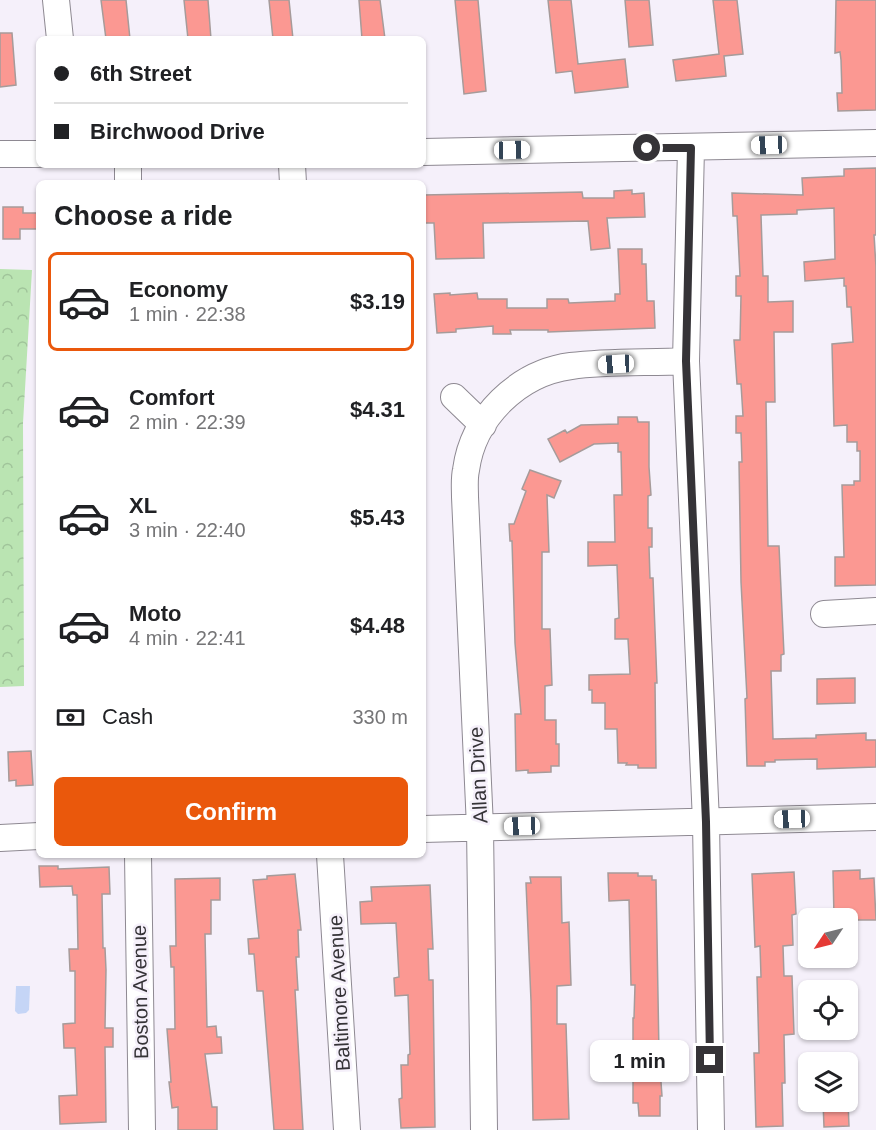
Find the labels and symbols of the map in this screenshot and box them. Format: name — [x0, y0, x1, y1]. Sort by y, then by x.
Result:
route start — [633, 134, 660, 161]
car — [751, 135, 787, 155]
car — [494, 141, 530, 159]
car — [598, 354, 634, 374]
street label: Allan Drive — [464, 726, 492, 824]
car — [774, 809, 810, 829]
car — [504, 816, 540, 836]
north arrow — [798, 908, 858, 968]
street label: Baltimore Avenue — [324, 914, 354, 1072]
street label: Boston Avenue — [128, 925, 152, 1059]
callout: 1 min — [590, 1039, 689, 1081]
route end — [696, 1046, 723, 1073]

